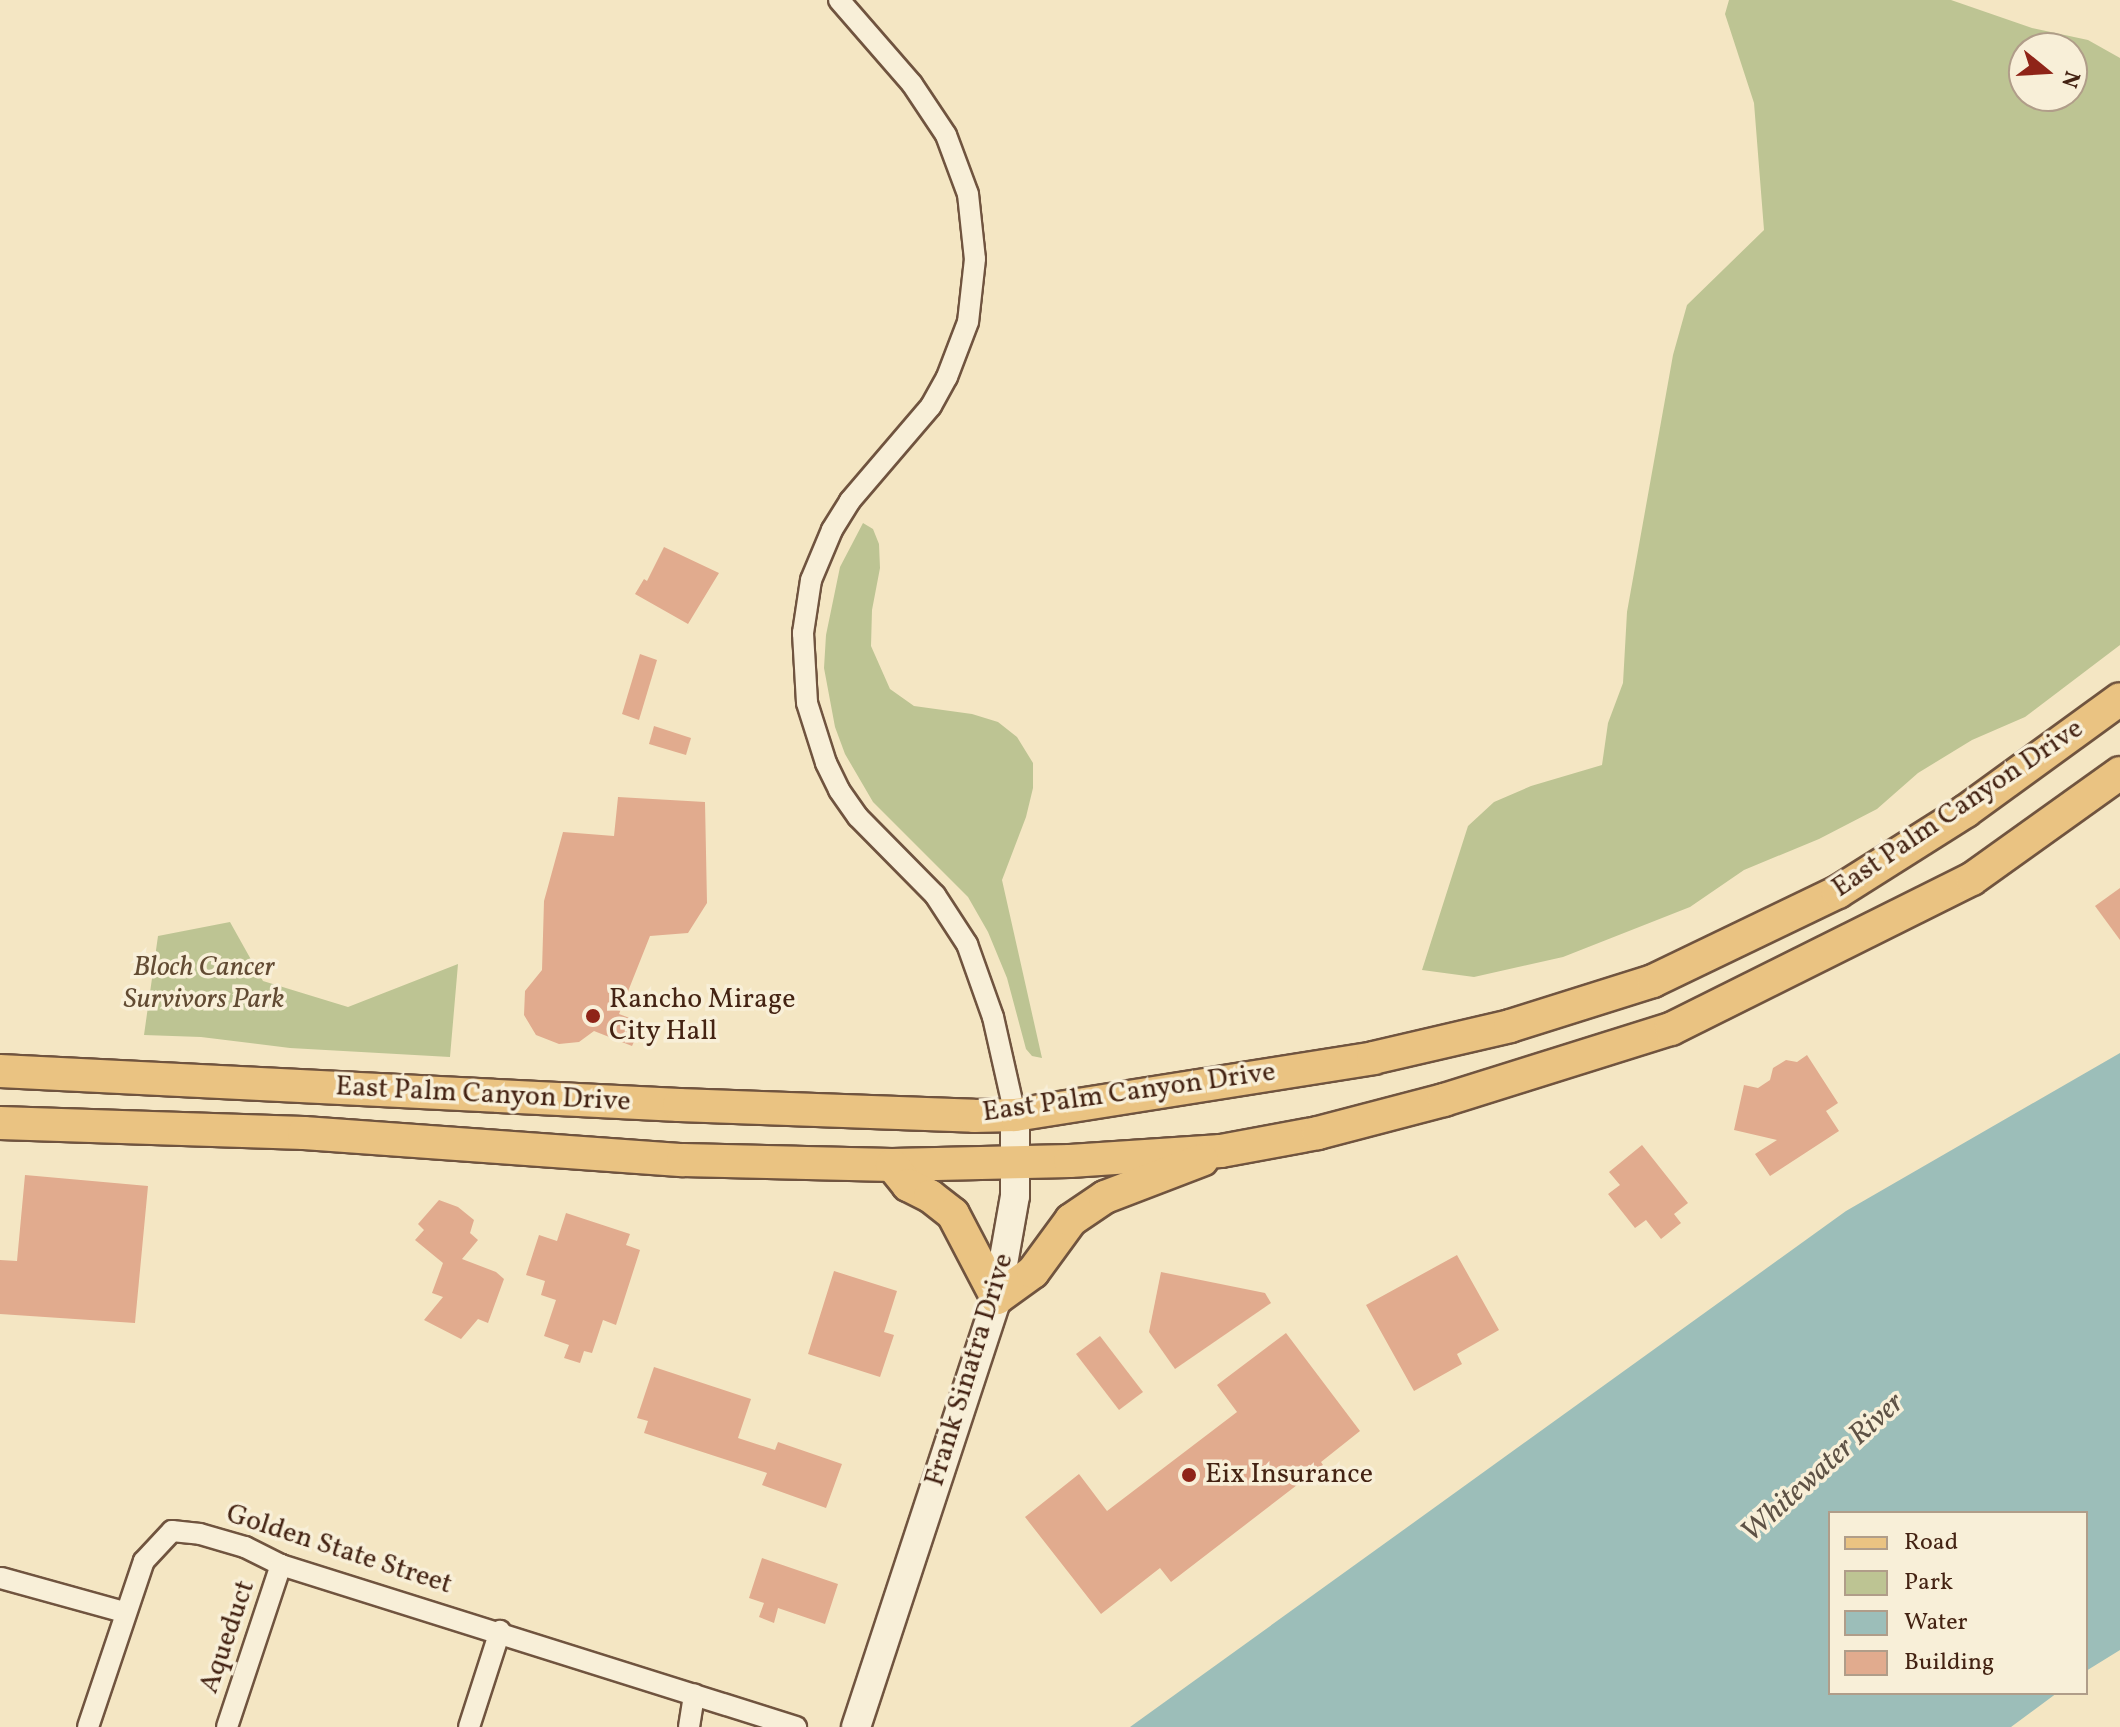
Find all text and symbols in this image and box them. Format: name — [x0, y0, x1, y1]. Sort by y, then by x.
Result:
north arrow — [2008, 32, 2088, 112]
text: N — [2052, 67, 2087, 91]
street label: East Palm Canyon Drive — [1826, 712, 2090, 906]
park label: Bloch Cancer Survivors Park — [124, 951, 284, 1017]
place label: Rancho Mirage City Hall — [609, 983, 796, 1049]
marker: Rancho Mirage City Hall — [584, 1007, 602, 1025]
street label: East Palm Canyon Drive — [980, 1056, 1278, 1130]
street label: East Palm Canyon Drive — [335, 1070, 631, 1120]
street label: Frank Sinatra Drive — [919, 1250, 1021, 1490]
water label: Whitewater River — [1734, 1385, 1912, 1551]
place label: Eix Insurance — [1205, 1458, 1373, 1492]
marker: Eix Insurance — [1180, 1466, 1198, 1484]
street label: Golden State Street — [222, 1498, 456, 1602]
legend — [1828, 1511, 2088, 1695]
text: Road — [1904, 1526, 1958, 1560]
text: Park — [1904, 1566, 1953, 1600]
street label: Aqueduct — [193, 1576, 263, 1698]
text: Water — [1904, 1606, 1968, 1640]
text: Building — [1904, 1646, 1994, 1680]

